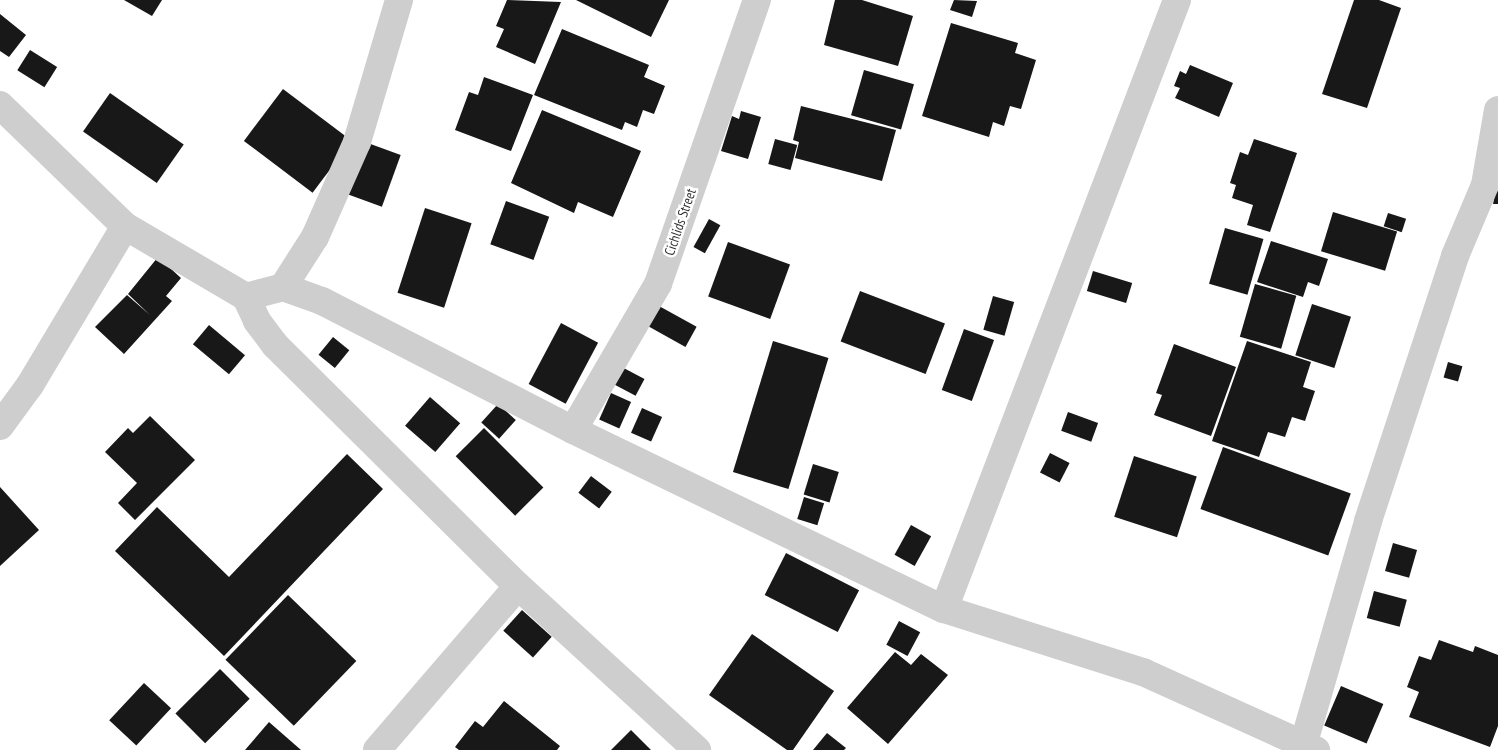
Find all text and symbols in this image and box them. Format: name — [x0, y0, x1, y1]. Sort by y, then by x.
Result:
street label: Cichlids Street — [661, 186, 699, 258]

